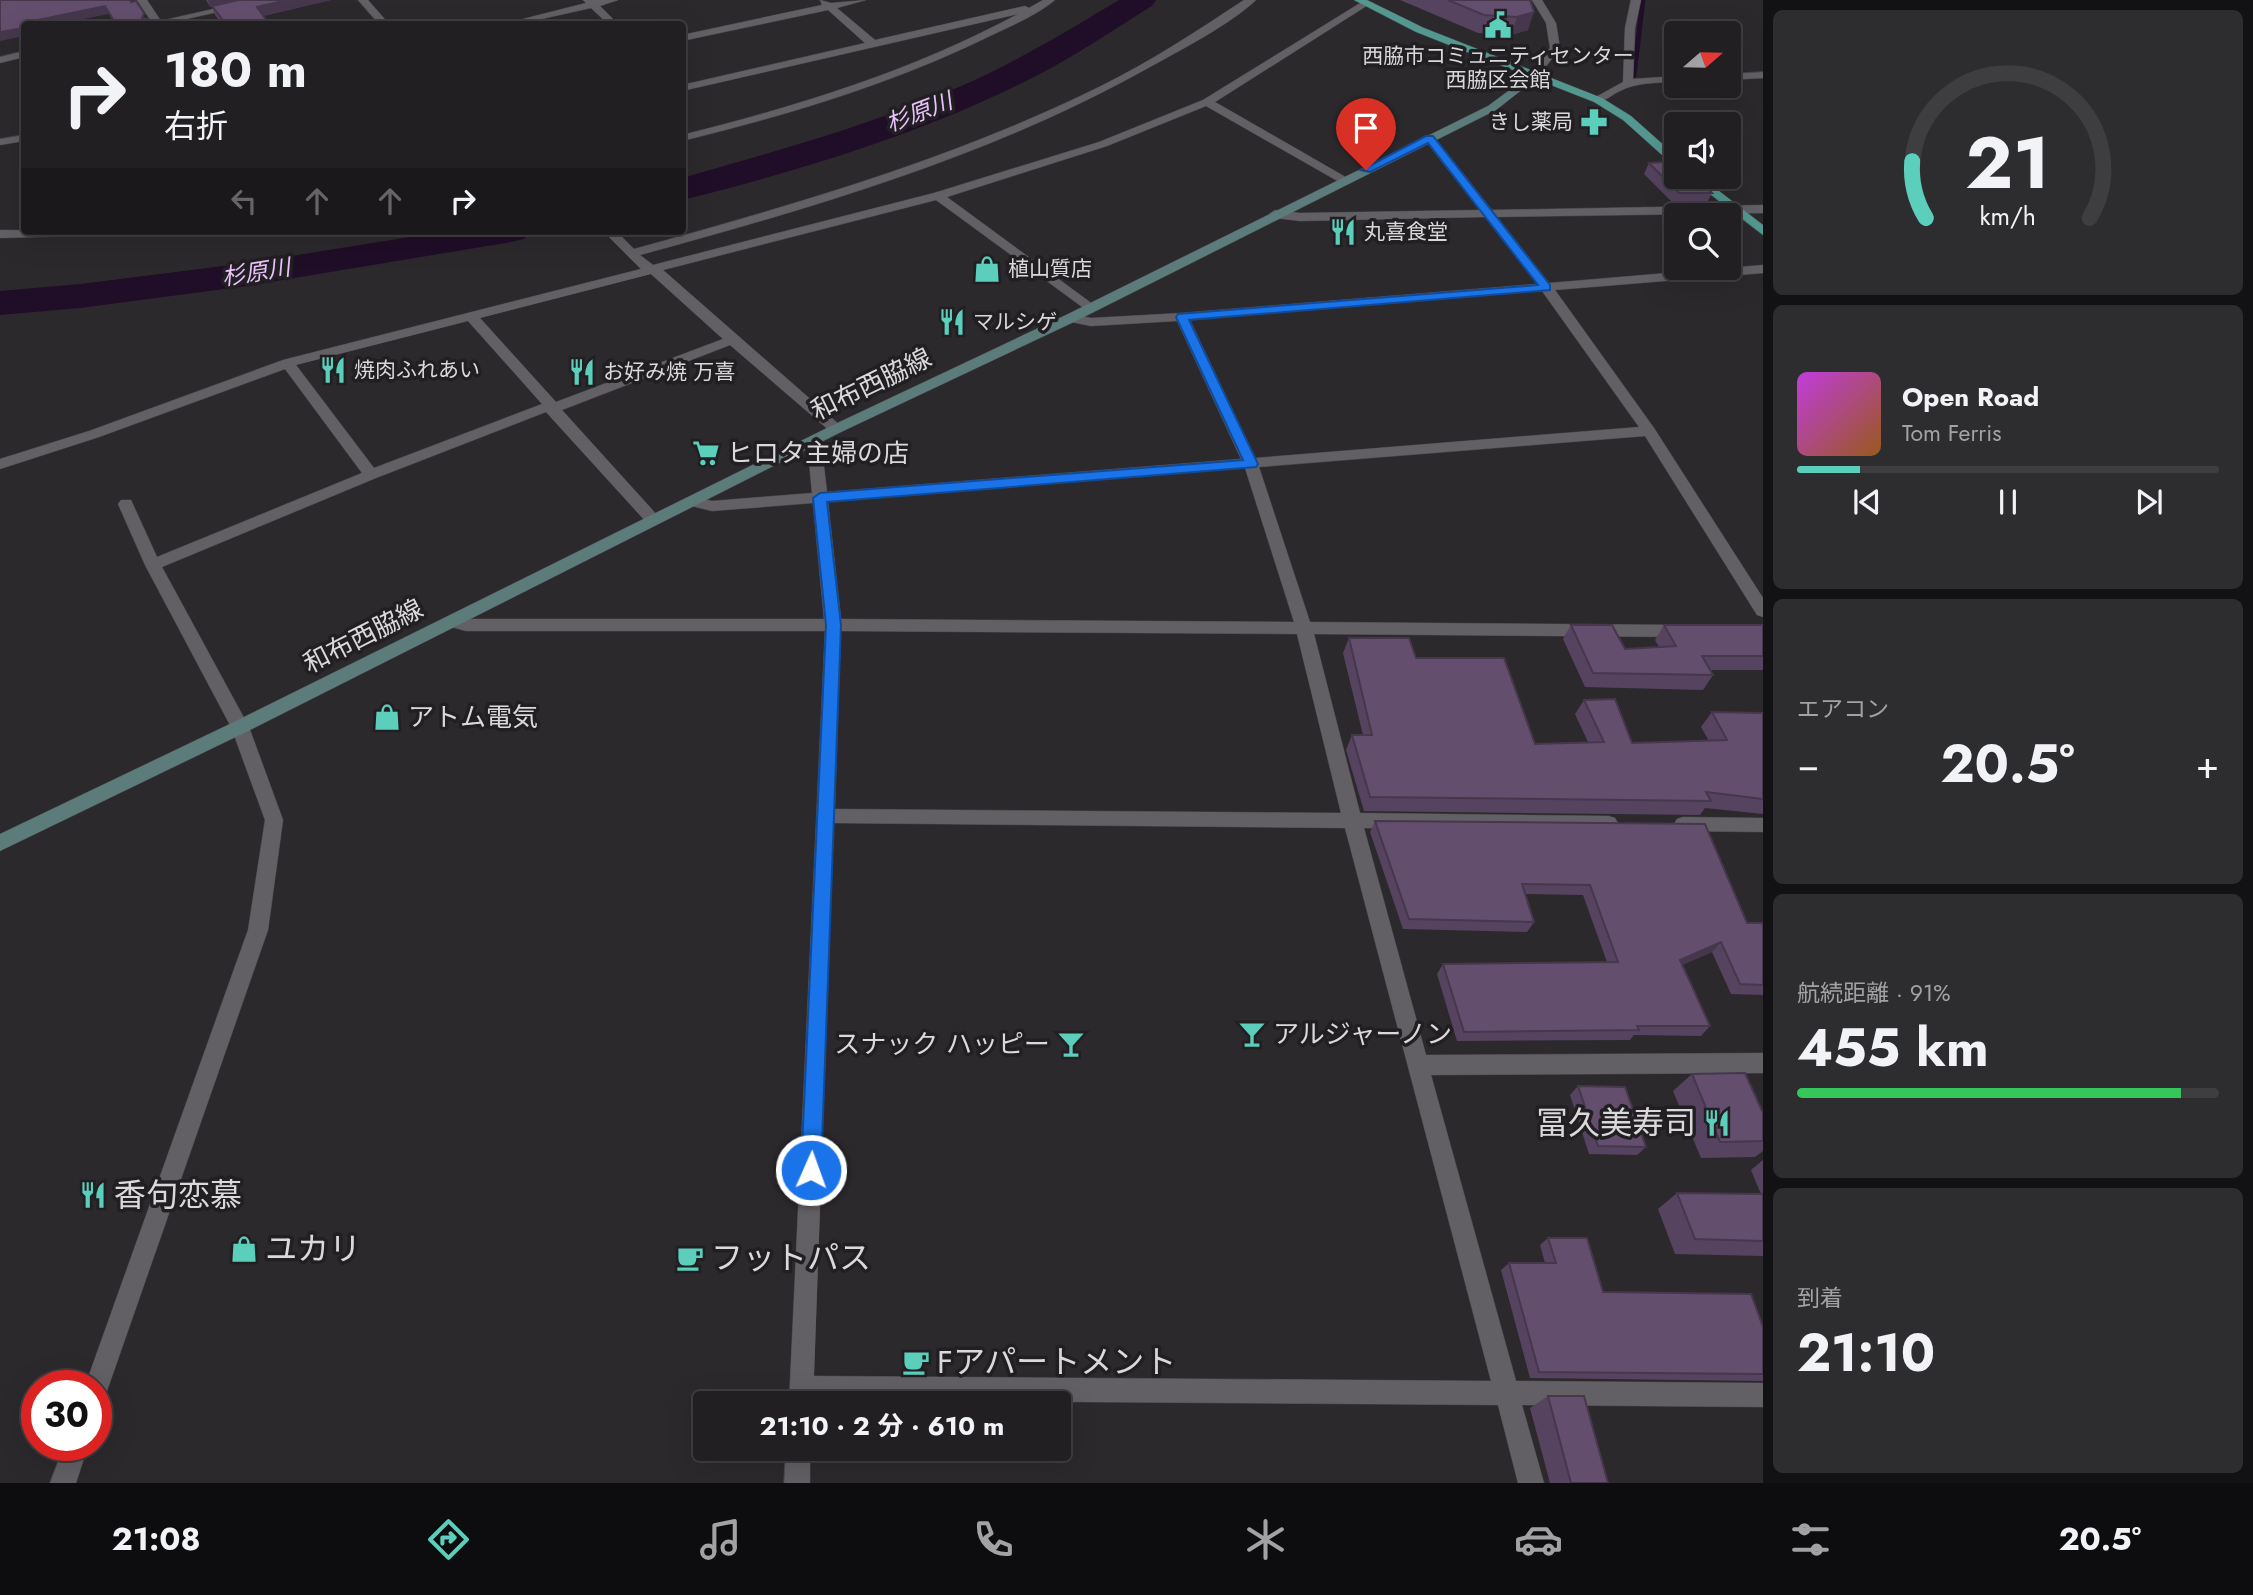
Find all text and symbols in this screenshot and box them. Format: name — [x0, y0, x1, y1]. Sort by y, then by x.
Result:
public building icon: 西脇市コミュニティセンター 西脇区会館 — [1483, 10, 1513, 40]
north arrow — [1664, 21, 1741, 98]
map controls — [1664, 21, 1741, 280]
text: 180 m — [164, 35, 307, 105]
place label: 西脇市コミュニティセンター 西脇区会館 — [1362, 41, 1634, 95]
icon: right — [49, 49, 140, 140]
water label: 杉原川 — [881, 83, 960, 140]
pin — [1336, 98, 1396, 170]
text: 右折 — [164, 103, 228, 149]
place label: きし薬局 — [1489, 107, 1573, 137]
pharmacy icon: きし薬局 — [1579, 107, 1609, 137]
icon: arrive — [1347, 109, 1385, 147]
text: 21 — [1966, 111, 2050, 216]
button: sound — [1664, 112, 1741, 189]
icon: left — [225, 182, 263, 220]
icon: ahead — [298, 182, 336, 220]
icon: ahead — [371, 182, 409, 220]
icon: right — [444, 182, 482, 220]
text: km/h — [1980, 198, 2036, 234]
button: search — [1664, 203, 1741, 280]
restaurant icon: 丸喜食堂 — [1328, 217, 1358, 247]
place label: 丸喜食堂 — [1364, 217, 1448, 247]
water label: 杉原川 — [219, 249, 296, 294]
shop icon: 植山質店 — [972, 254, 1002, 284]
place label: 植山質店 — [1008, 254, 1092, 284]
restaurant icon: マルシゲ — [937, 307, 967, 337]
place label: マルシゲ — [973, 307, 1057, 337]
street label: 和布西脇線 — [804, 338, 938, 430]
restaurant icon: 焼肉ふれあい — [318, 355, 348, 385]
place label: 焼肉ふれあい — [354, 355, 480, 385]
restaurant icon: お好み焼 万喜 — [567, 357, 597, 387]
place label: お好み焼 万喜 — [603, 357, 735, 387]
text: Open Road — [1902, 378, 2039, 416]
text: Tom Ferris — [1902, 416, 2001, 450]
place label: ヒロタ主婦の店 — [727, 434, 909, 472]
supermarket icon: ヒロタ主婦の店 — [691, 438, 721, 468]
icon: previous — [1848, 483, 1886, 521]
icon: pause — [1989, 483, 2027, 521]
icon: next — [2130, 483, 2168, 521]
street label: 和布西脇線 — [296, 590, 430, 682]
text: エアコン — [1797, 692, 1889, 726]
place label: アトム電気 — [408, 698, 538, 736]
shop icon: アトム電気 — [372, 702, 402, 732]
text: 20.5° — [1940, 726, 2075, 802]
text: − — [1797, 737, 1819, 792]
text: + — [2196, 737, 2219, 792]
text: 航続距離 · 91% — [1797, 976, 1951, 1010]
text: 455 km — [1797, 1010, 1989, 1086]
place label: アルジャーノン — [1273, 1015, 1452, 1053]
bar icon: アルジャーノン — [1237, 1019, 1267, 1049]
place label: スナック ハッピー — [834, 1025, 1050, 1063]
bar icon: スナック ハッピー — [1056, 1029, 1086, 1059]
place label: 冨久美寿司 — [1536, 1100, 1696, 1146]
restaurant icon: 冨久美寿司 — [1702, 1108, 1732, 1138]
position arrow — [774, 1133, 848, 1207]
place label: 香句恋慕 — [114, 1172, 242, 1218]
restaurant icon: 香句恋慕 — [78, 1180, 108, 1210]
place label: ユカリ — [265, 1226, 361, 1272]
shop icon: ユカリ — [229, 1234, 259, 1264]
place label: フットパス — [711, 1235, 871, 1281]
cafe icon: フットパス — [675, 1243, 705, 1273]
text: 到着 — [1797, 1281, 1843, 1315]
text: 21:10 — [1797, 1315, 1935, 1391]
place label: Fアパートメント — [937, 1339, 1176, 1385]
cafe icon: Fアパートメント — [901, 1347, 931, 1377]
speed limit sign: 30 — [21, 1370, 112, 1461]
text: 21:10 · 2 分 · 610 m — [760, 1407, 1004, 1445]
icon: directions — [424, 1515, 473, 1564]
icon: music — [696, 1515, 745, 1564]
icon: phone — [969, 1515, 1018, 1564]
icon: climate — [1241, 1515, 1290, 1564]
icon: car — [1514, 1515, 1563, 1564]
icon: filters — [1786, 1515, 1835, 1564]
text: 21:08 — [112, 1516, 201, 1562]
text: 20.5° — [2059, 1516, 2141, 1562]

